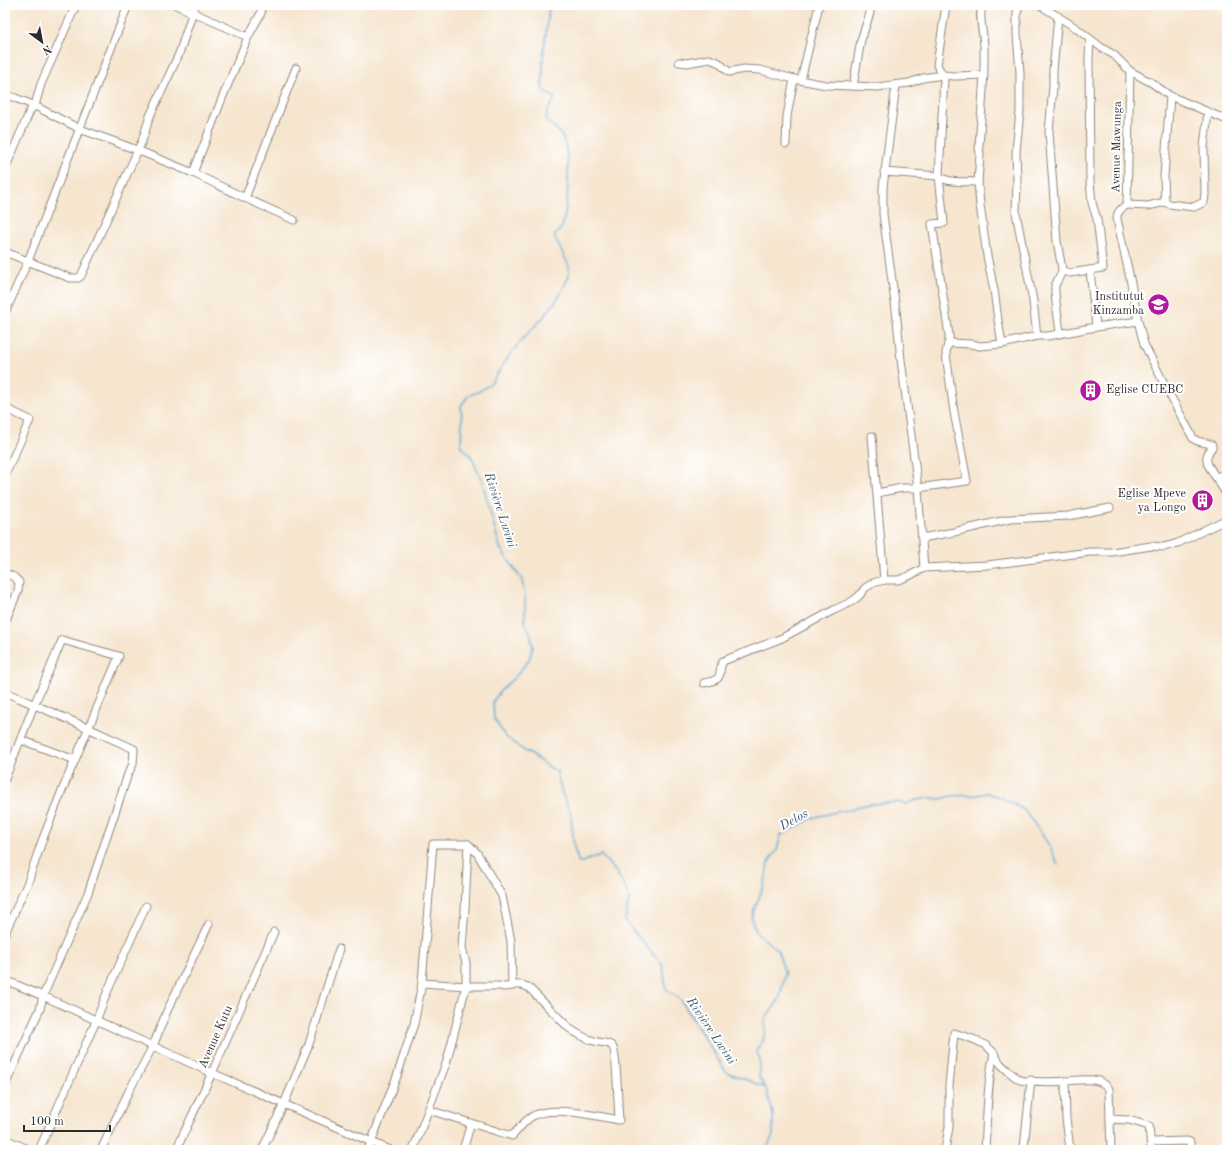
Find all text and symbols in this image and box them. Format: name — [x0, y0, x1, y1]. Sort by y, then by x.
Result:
north arrow — [22, 22, 62, 62]
text: N — [40, 42, 53, 56]
street label: Avenue Mawunga — [1110, 101, 1124, 193]
place label: Institutut Kinzamba — [1092, 291, 1144, 317]
school or university icon: Institutut Kinzamba — [1146, 291, 1172, 317]
building icon: Eglise CUEBC — [1078, 377, 1104, 403]
place label: Eglise CUEBC — [1106, 384, 1183, 396]
water label: Rivière Lwini — [481, 470, 518, 550]
place label: Eglise Mpeve ya Longo — [1118, 488, 1186, 514]
building icon: Eglise Mpeve ya Longo — [1189, 488, 1215, 514]
water label: Delos — [777, 807, 811, 834]
water label: Rivière Lwini — [683, 994, 739, 1068]
street label: Avenue Kutu — [197, 1003, 235, 1070]
scale bar — [24, 1107, 110, 1133]
text: 100 m — [30, 1116, 64, 1128]

